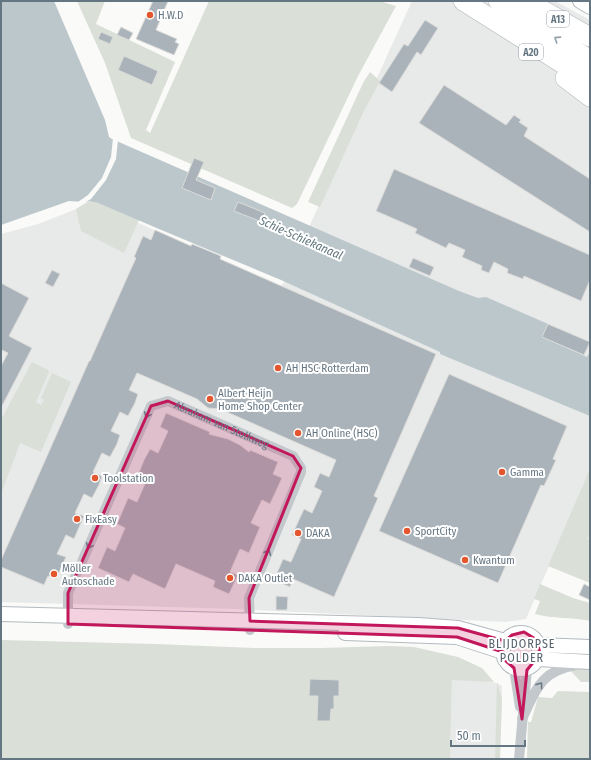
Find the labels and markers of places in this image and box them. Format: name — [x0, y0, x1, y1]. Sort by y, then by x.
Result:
place label: H.W.D — [158, 9, 183, 22]
marker: H.W.D — [145, 10, 155, 20]
place label: AH HSC Rotterdam — [286, 362, 369, 375]
marker: AH HSC Rotterdam — [273, 363, 283, 373]
place label: Albert Heijn Home Shop Center — [218, 387, 302, 413]
marker: Albert Heijn Home Shop Center — [205, 394, 215, 404]
place label: AH Online (HSC) — [306, 427, 377, 440]
marker: AH Online (HSC) — [293, 428, 303, 438]
place label: Gamma — [510, 466, 544, 479]
marker: Gamma — [497, 467, 507, 477]
place label: Toolstation — [103, 472, 154, 485]
marker: Toolstation — [90, 473, 100, 483]
place label: FixEasy — [85, 513, 117, 526]
marker: FixEasy — [72, 514, 82, 524]
place label: SportCity — [415, 525, 456, 538]
marker: SportCity — [402, 526, 412, 536]
place label: DAKA — [306, 527, 330, 540]
marker: DAKA — [293, 528, 303, 538]
place label: Kwantum — [473, 554, 515, 567]
marker: Kwantum — [460, 555, 470, 565]
place label: Möller Autoschade — [62, 562, 115, 588]
marker: Möller Autoschade — [49, 569, 59, 579]
place label: DAKA Outlet — [238, 572, 293, 585]
marker: DAKA Outlet — [225, 573, 235, 583]

